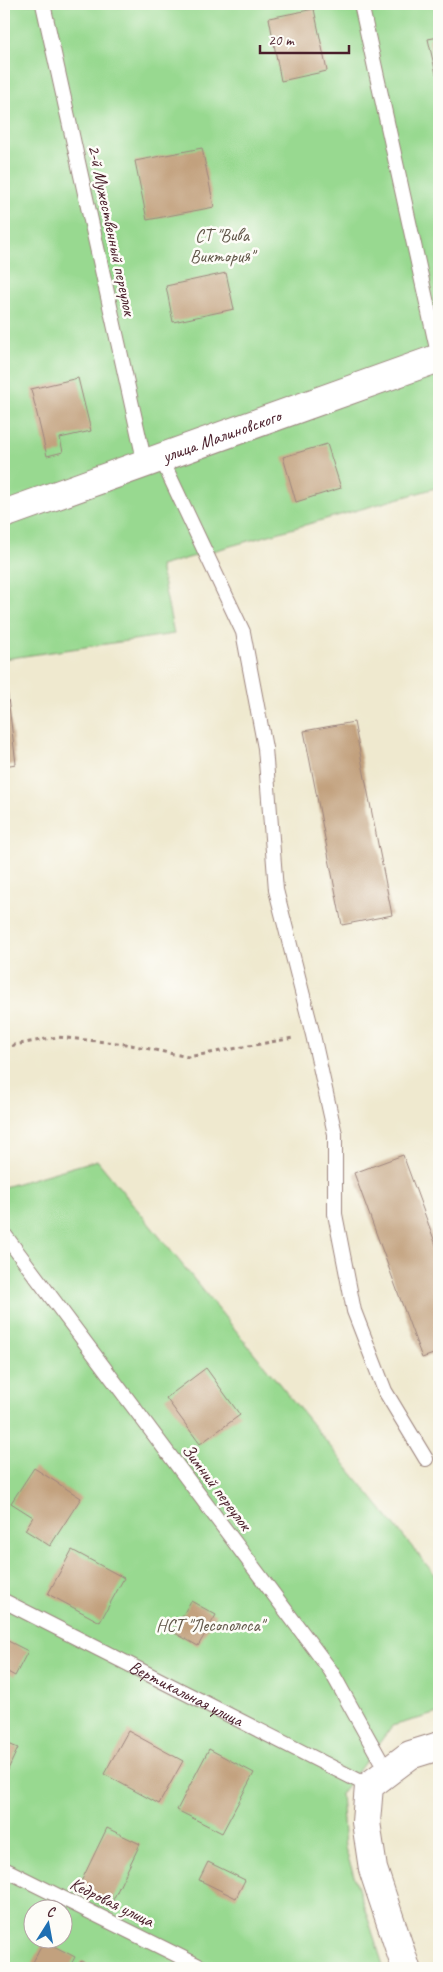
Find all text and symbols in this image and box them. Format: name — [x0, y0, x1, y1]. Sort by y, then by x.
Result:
scale bar — [260, 22, 349, 54]
text: 20 m — [268, 31, 295, 50]
street label: 2-й Мужественный переулок — [83, 143, 141, 320]
park label: СТ "Вива Виктория" — [190, 224, 258, 267]
street label: улица Малиновского — [158, 404, 285, 468]
street label: Зимний переулок — [177, 1439, 258, 1536]
park label: НСТ "Лесополоса" — [156, 1614, 268, 1636]
street label: Вертикальная улица — [125, 1655, 248, 1732]
street label: Кедровая улица — [66, 1872, 159, 1932]
north arrow — [22, 1900, 72, 1950]
text: С — [45, 1903, 57, 1921]

